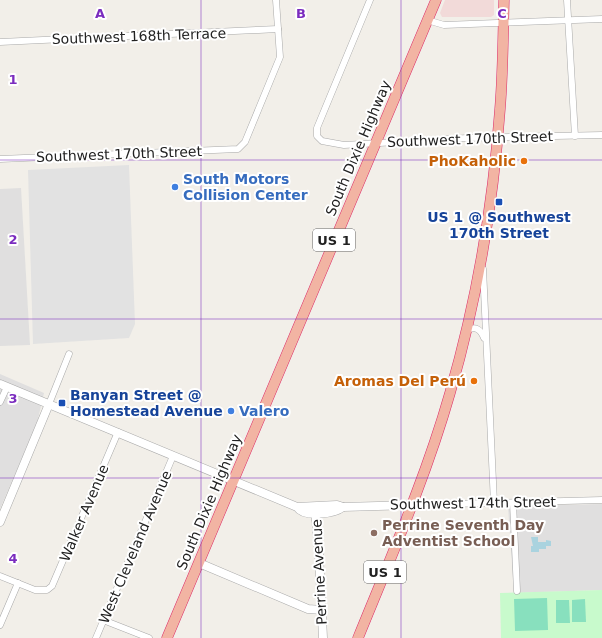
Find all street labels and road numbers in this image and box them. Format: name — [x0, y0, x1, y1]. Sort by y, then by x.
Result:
street label: Southwest 168th Terrace — [52, 25, 226, 47]
street label: South Dixie Highway — [322, 78, 394, 218]
street label: Southwest 170th Street — [387, 128, 554, 150]
street label: Southwest 170th Street — [36, 143, 203, 165]
road number: US 1 — [313, 229, 355, 251]
street label: South Dixie Highway — [173, 432, 245, 572]
street label: Walker Avenue — [56, 462, 112, 564]
street label: West Cleveland Avenue — [95, 468, 175, 626]
street label: Southwest 174th Street — [390, 494, 557, 512]
street label: Perrine Avenue — [308, 519, 330, 625]
road number: US 1 — [364, 561, 406, 583]

